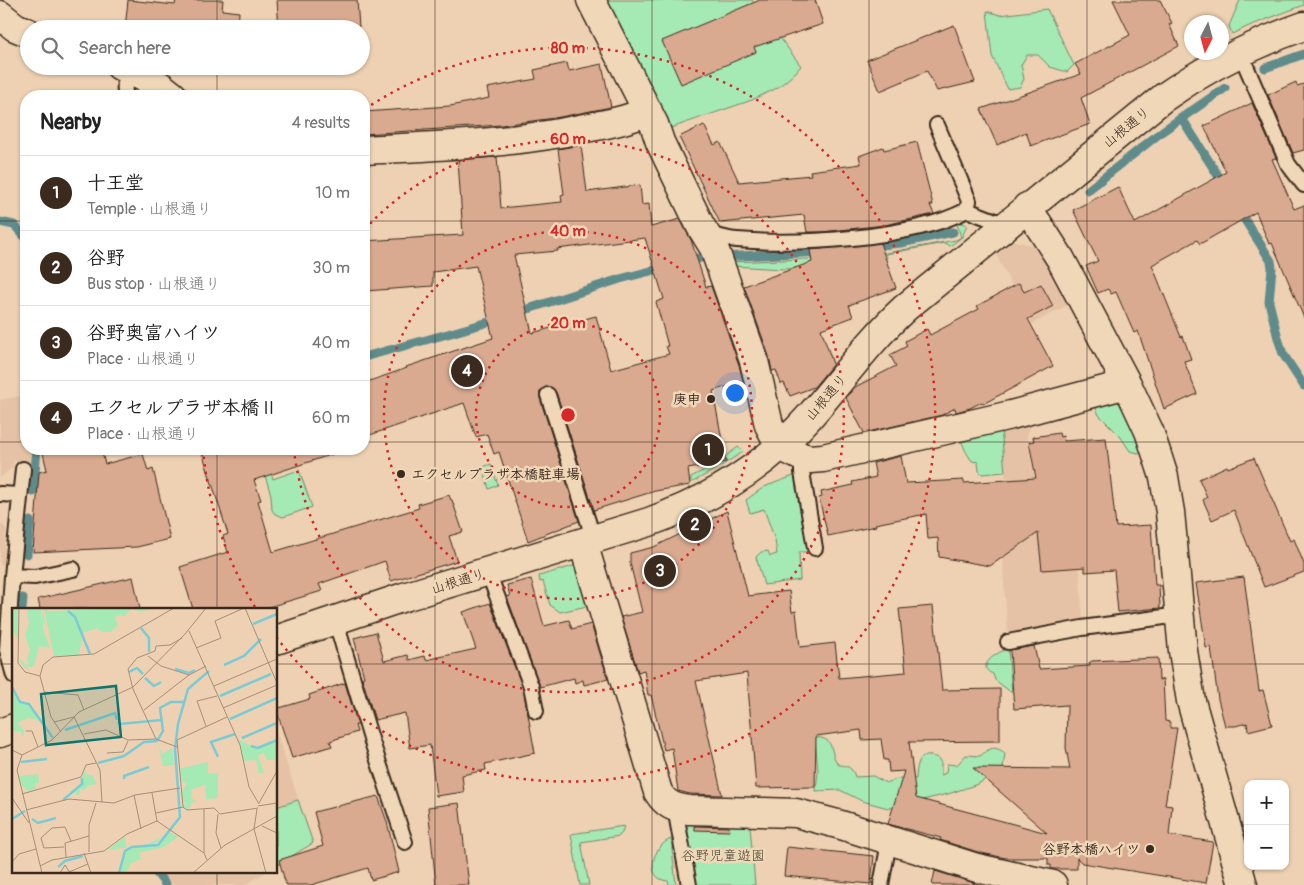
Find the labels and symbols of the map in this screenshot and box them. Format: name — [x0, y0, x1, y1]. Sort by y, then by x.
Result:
north arrow — [1184, 15, 1229, 60]
text: 80 m — [551, 39, 585, 58]
street label: 山根通り — [1099, 103, 1153, 152]
text: 60 m — [550, 130, 586, 149]
text: 40 m — [550, 222, 586, 241]
text: 20 m — [550, 314, 586, 333]
pin: 4 — [451, 352, 483, 390]
street label: 山根通り — [802, 370, 851, 424]
your location — [722, 380, 748, 406]
place label: 庚申 — [673, 391, 701, 408]
marker: 庚申 — [705, 393, 717, 405]
centre of rings — [559, 406, 577, 424]
pin: 1 — [692, 431, 724, 469]
place label: エクセルプラザ本橋駐車場 — [411, 466, 580, 483]
marker: エクセルプラザ本橋駐車場 — [395, 468, 407, 480]
pin: 2 — [679, 506, 711, 544]
pin: 3 — [644, 552, 676, 590]
street label: 山根通り — [429, 565, 487, 598]
inset map — [12, 608, 278, 872]
place label: 谷野本橋ハイツ — [1042, 841, 1140, 858]
marker: 谷野本橋ハイツ — [1144, 843, 1156, 855]
park label: 谷野児童遊園 — [681, 847, 765, 864]

